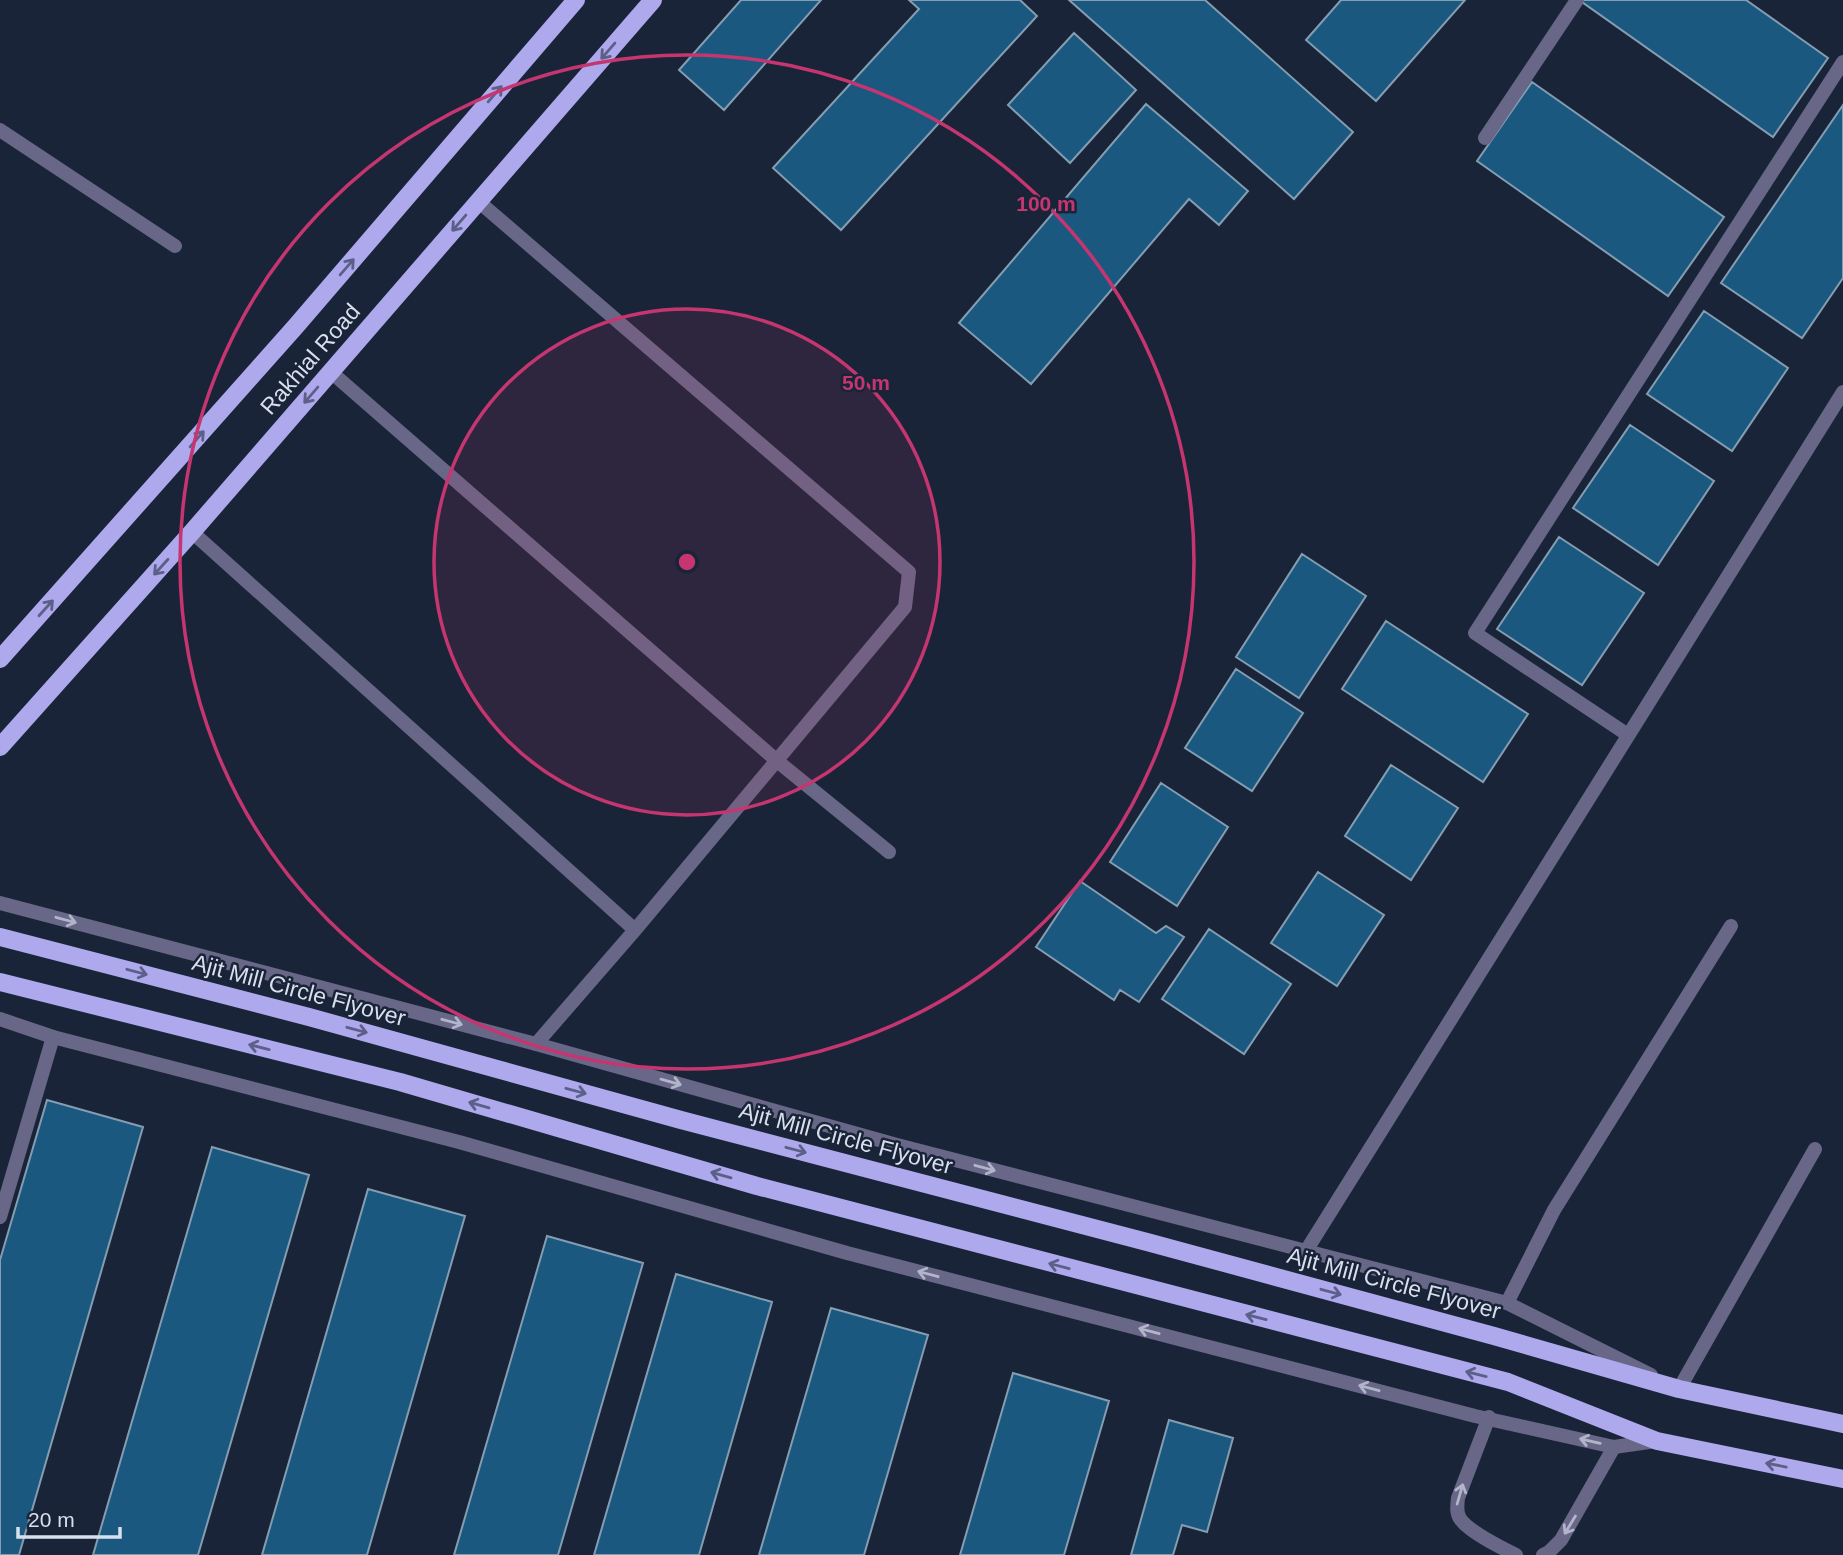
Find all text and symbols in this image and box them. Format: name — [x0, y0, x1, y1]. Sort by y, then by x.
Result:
one-way arrow — [600, 42, 616, 60]
one-way arrow — [487, 86, 503, 104]
text: 100 m — [1016, 192, 1076, 215]
one-way arrow — [451, 214, 467, 232]
one-way arrow — [339, 258, 355, 276]
street label: Rakhial Road — [255, 298, 365, 420]
text: 50 m — [842, 371, 890, 394]
one-way arrow — [303, 386, 319, 404]
one-way arrow — [189, 430, 205, 448]
centre of rings — [675, 550, 699, 574]
one-way arrow — [153, 558, 169, 576]
one-way arrow — [37, 600, 54, 617]
one-way arrow — [54, 914, 77, 927]
street label: Ajit Mill Circle Flyover — [189, 949, 409, 1031]
one-way arrow — [126, 967, 148, 980]
one-way arrow — [440, 1016, 463, 1029]
one-way arrow — [346, 1025, 368, 1038]
one-way arrow — [248, 1040, 271, 1053]
one-way arrow — [660, 1076, 682, 1089]
one-way arrow — [565, 1085, 587, 1098]
street label: Ajit Mill Circle Flyover — [736, 1097, 956, 1179]
one-way arrow — [468, 1098, 491, 1111]
one-way arrow — [784, 1144, 807, 1157]
one-way arrow — [974, 1162, 996, 1175]
one-way arrow — [710, 1168, 732, 1181]
street label: Ajit Mill Circle Flyover — [1284, 1242, 1504, 1324]
one-way arrow — [1048, 1259, 1071, 1272]
one-way arrow — [917, 1267, 940, 1280]
one-way arrow — [1319, 1286, 1341, 1299]
one-way arrow — [1245, 1310, 1267, 1323]
one-way arrow — [1138, 1324, 1160, 1337]
one-way arrow — [1465, 1367, 1488, 1380]
one-way arrow — [1358, 1381, 1381, 1394]
one-way arrow — [1579, 1434, 1602, 1447]
one-way arrow — [1765, 1458, 1788, 1472]
one-way arrow — [1455, 1483, 1468, 1505]
scale bar — [18, 1496, 119, 1540]
text: 20 m — [28, 1508, 75, 1531]
one-way arrow — [1563, 1515, 1577, 1535]

